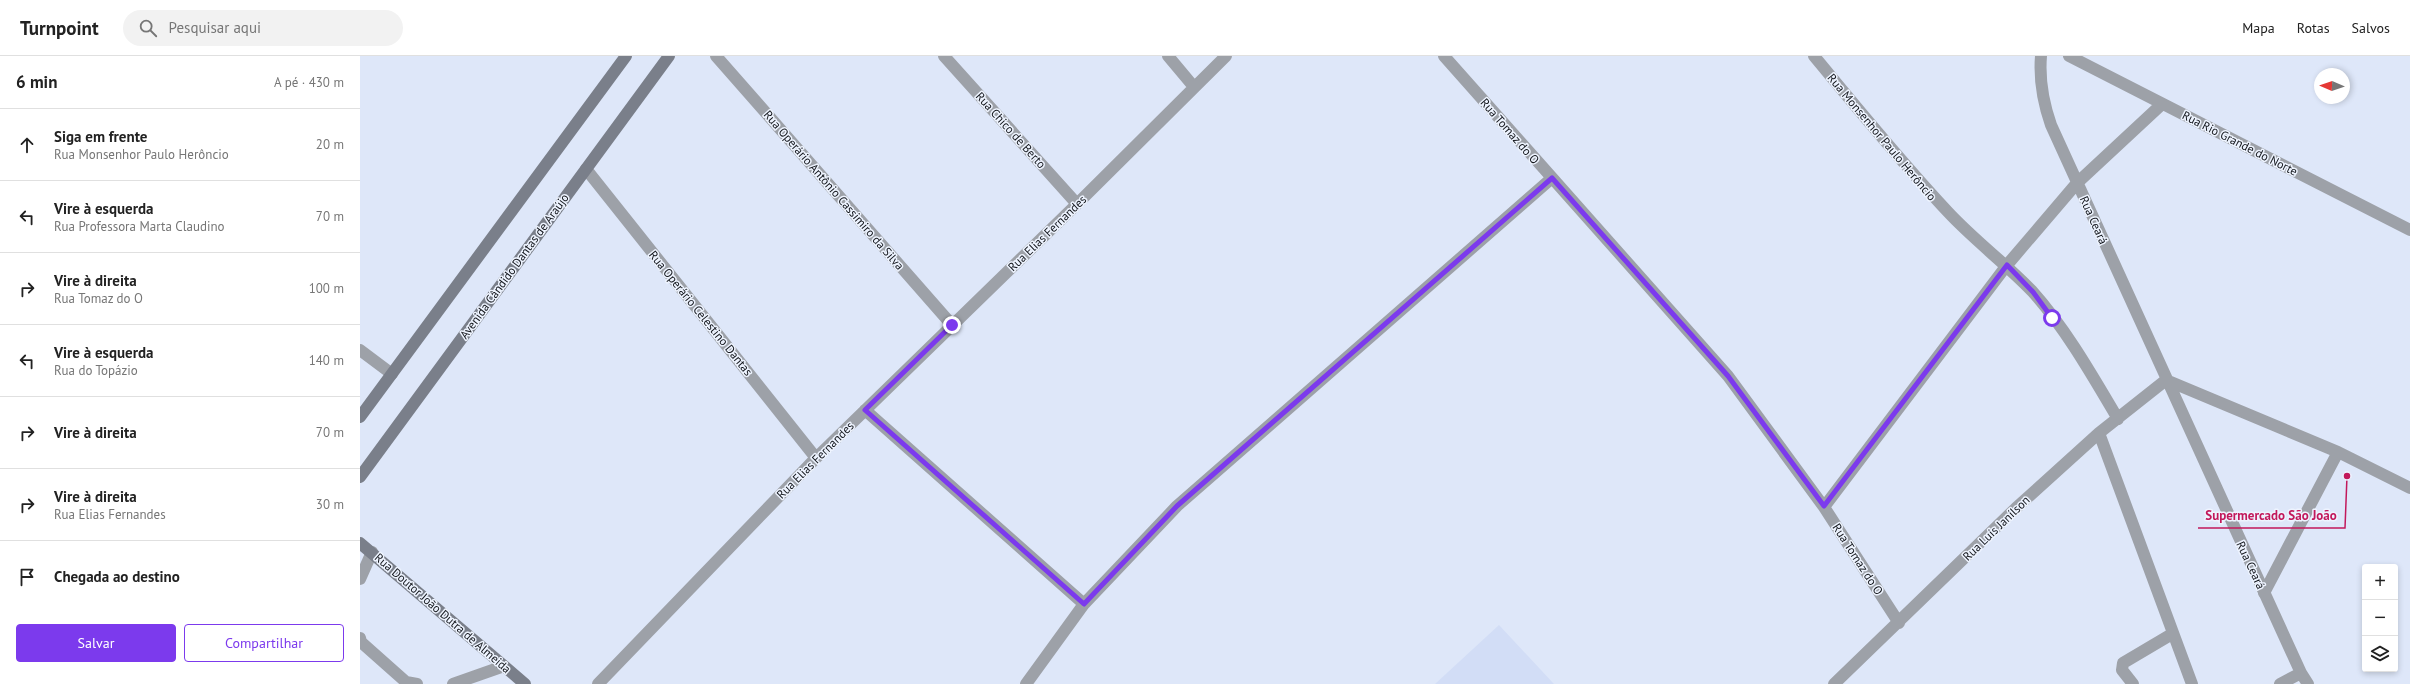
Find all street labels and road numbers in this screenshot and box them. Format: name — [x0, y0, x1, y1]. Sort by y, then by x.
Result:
street label: Rua Monsenhor Paulo Herôncio — [1824, 70, 1940, 204]
street label: Rua Chico de Berto — [973, 89, 1049, 171]
street label: Rua Tomaz do O — [1477, 95, 1543, 167]
street label: Rua Operário Antônio Cassimiro da Silva — [761, 107, 907, 273]
street label: Rua Rio Grande do Norte — [2180, 107, 2300, 179]
street label: Avenida Cândido Dantas de Araújo — [456, 190, 572, 342]
street label: Rua Elias Fernandes — [1005, 192, 1089, 274]
street label: Rua Ceará — [2077, 194, 2111, 246]
street label: Rua Operário Celestino Dantas — [646, 247, 756, 379]
street label: Rua Elias Fernandes — [773, 418, 857, 502]
street label: Rua Luís Janílson — [1959, 492, 2033, 564]
street label: Rua Tomaz do O — [1829, 521, 1887, 597]
street label: Rua Ceará — [2233, 539, 2269, 591]
street label: Rua Doutor João Dutra de Almeida — [372, 550, 514, 676]

